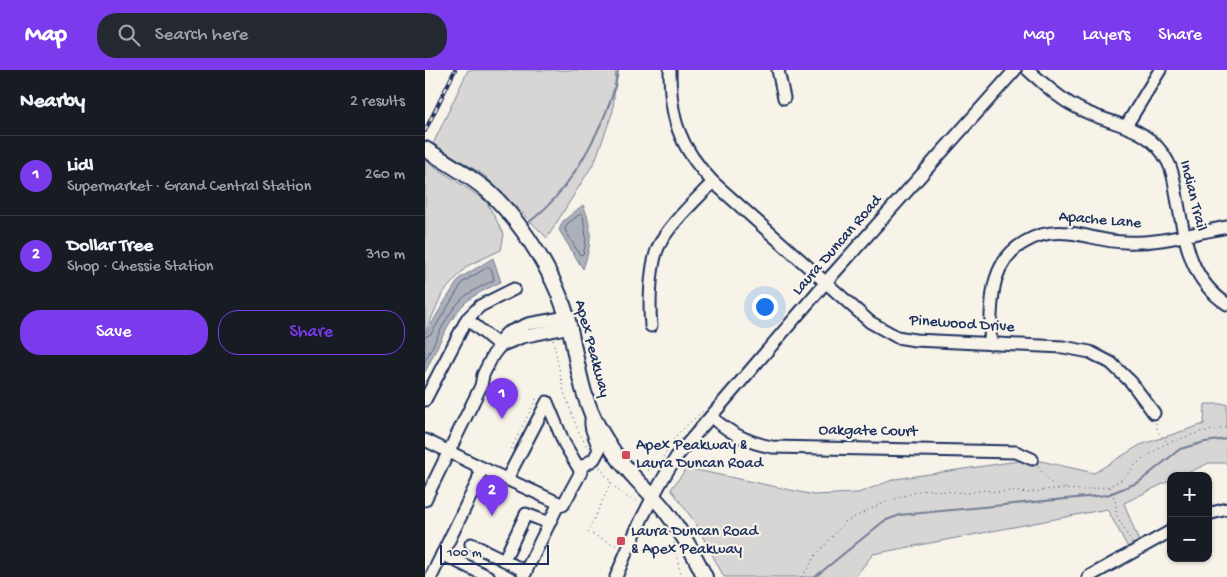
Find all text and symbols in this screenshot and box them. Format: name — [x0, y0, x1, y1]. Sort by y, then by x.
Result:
search box — [97, 13, 447, 58]
text: Map — [25, 21, 67, 50]
icon: search — [115, 21, 143, 49]
text: Search here — [155, 24, 248, 47]
text: Map — [1023, 25, 1055, 46]
text: Layers — [1083, 25, 1130, 46]
text: Share — [1158, 25, 1202, 46]
text: Nearby — [20, 90, 85, 115]
text: 2 results — [350, 93, 405, 112]
text: Lidl — [67, 155, 93, 178]
street label: Indian Trail — [1174, 159, 1210, 233]
text: 1 — [33, 166, 39, 185]
text: 260 m — [365, 166, 405, 185]
text: Supermarket · Grand Central Station — [67, 178, 311, 197]
street label: Laura Duncan Road — [789, 191, 888, 300]
street label: Apache Lane — [1058, 208, 1143, 234]
text: Dollar Tree — [67, 235, 153, 258]
text: 2 — [32, 246, 40, 265]
text: 310 m — [366, 246, 405, 265]
text: Shop · Chessie Station — [67, 258, 213, 277]
your location — [752, 294, 778, 320]
street label: Apex Peakway — [569, 298, 613, 400]
button: Save — [20, 310, 208, 355]
button: Share — [218, 310, 405, 355]
street label: Pinewood Drive — [908, 312, 1016, 338]
pin: 1 — [486, 378, 518, 419]
street label: Oakgate Court — [818, 422, 919, 442]
place label: Apex Peakway & Laura Duncan Road — [636, 437, 764, 474]
marker: Apex Peakway & Laura Duncan Road — [620, 449, 632, 461]
map controls — [1167, 472, 1212, 562]
button: + — [1167, 472, 1212, 517]
pin: 2 — [476, 475, 508, 516]
button: − — [1167, 517, 1212, 562]
place label: Laura Duncan Road & Apex Peakway — [631, 523, 759, 560]
marker: Laura Duncan Road & Apex Peakway — [615, 535, 627, 547]
scale bar — [440, 542, 549, 565]
text: 100 m — [447, 545, 482, 562]

